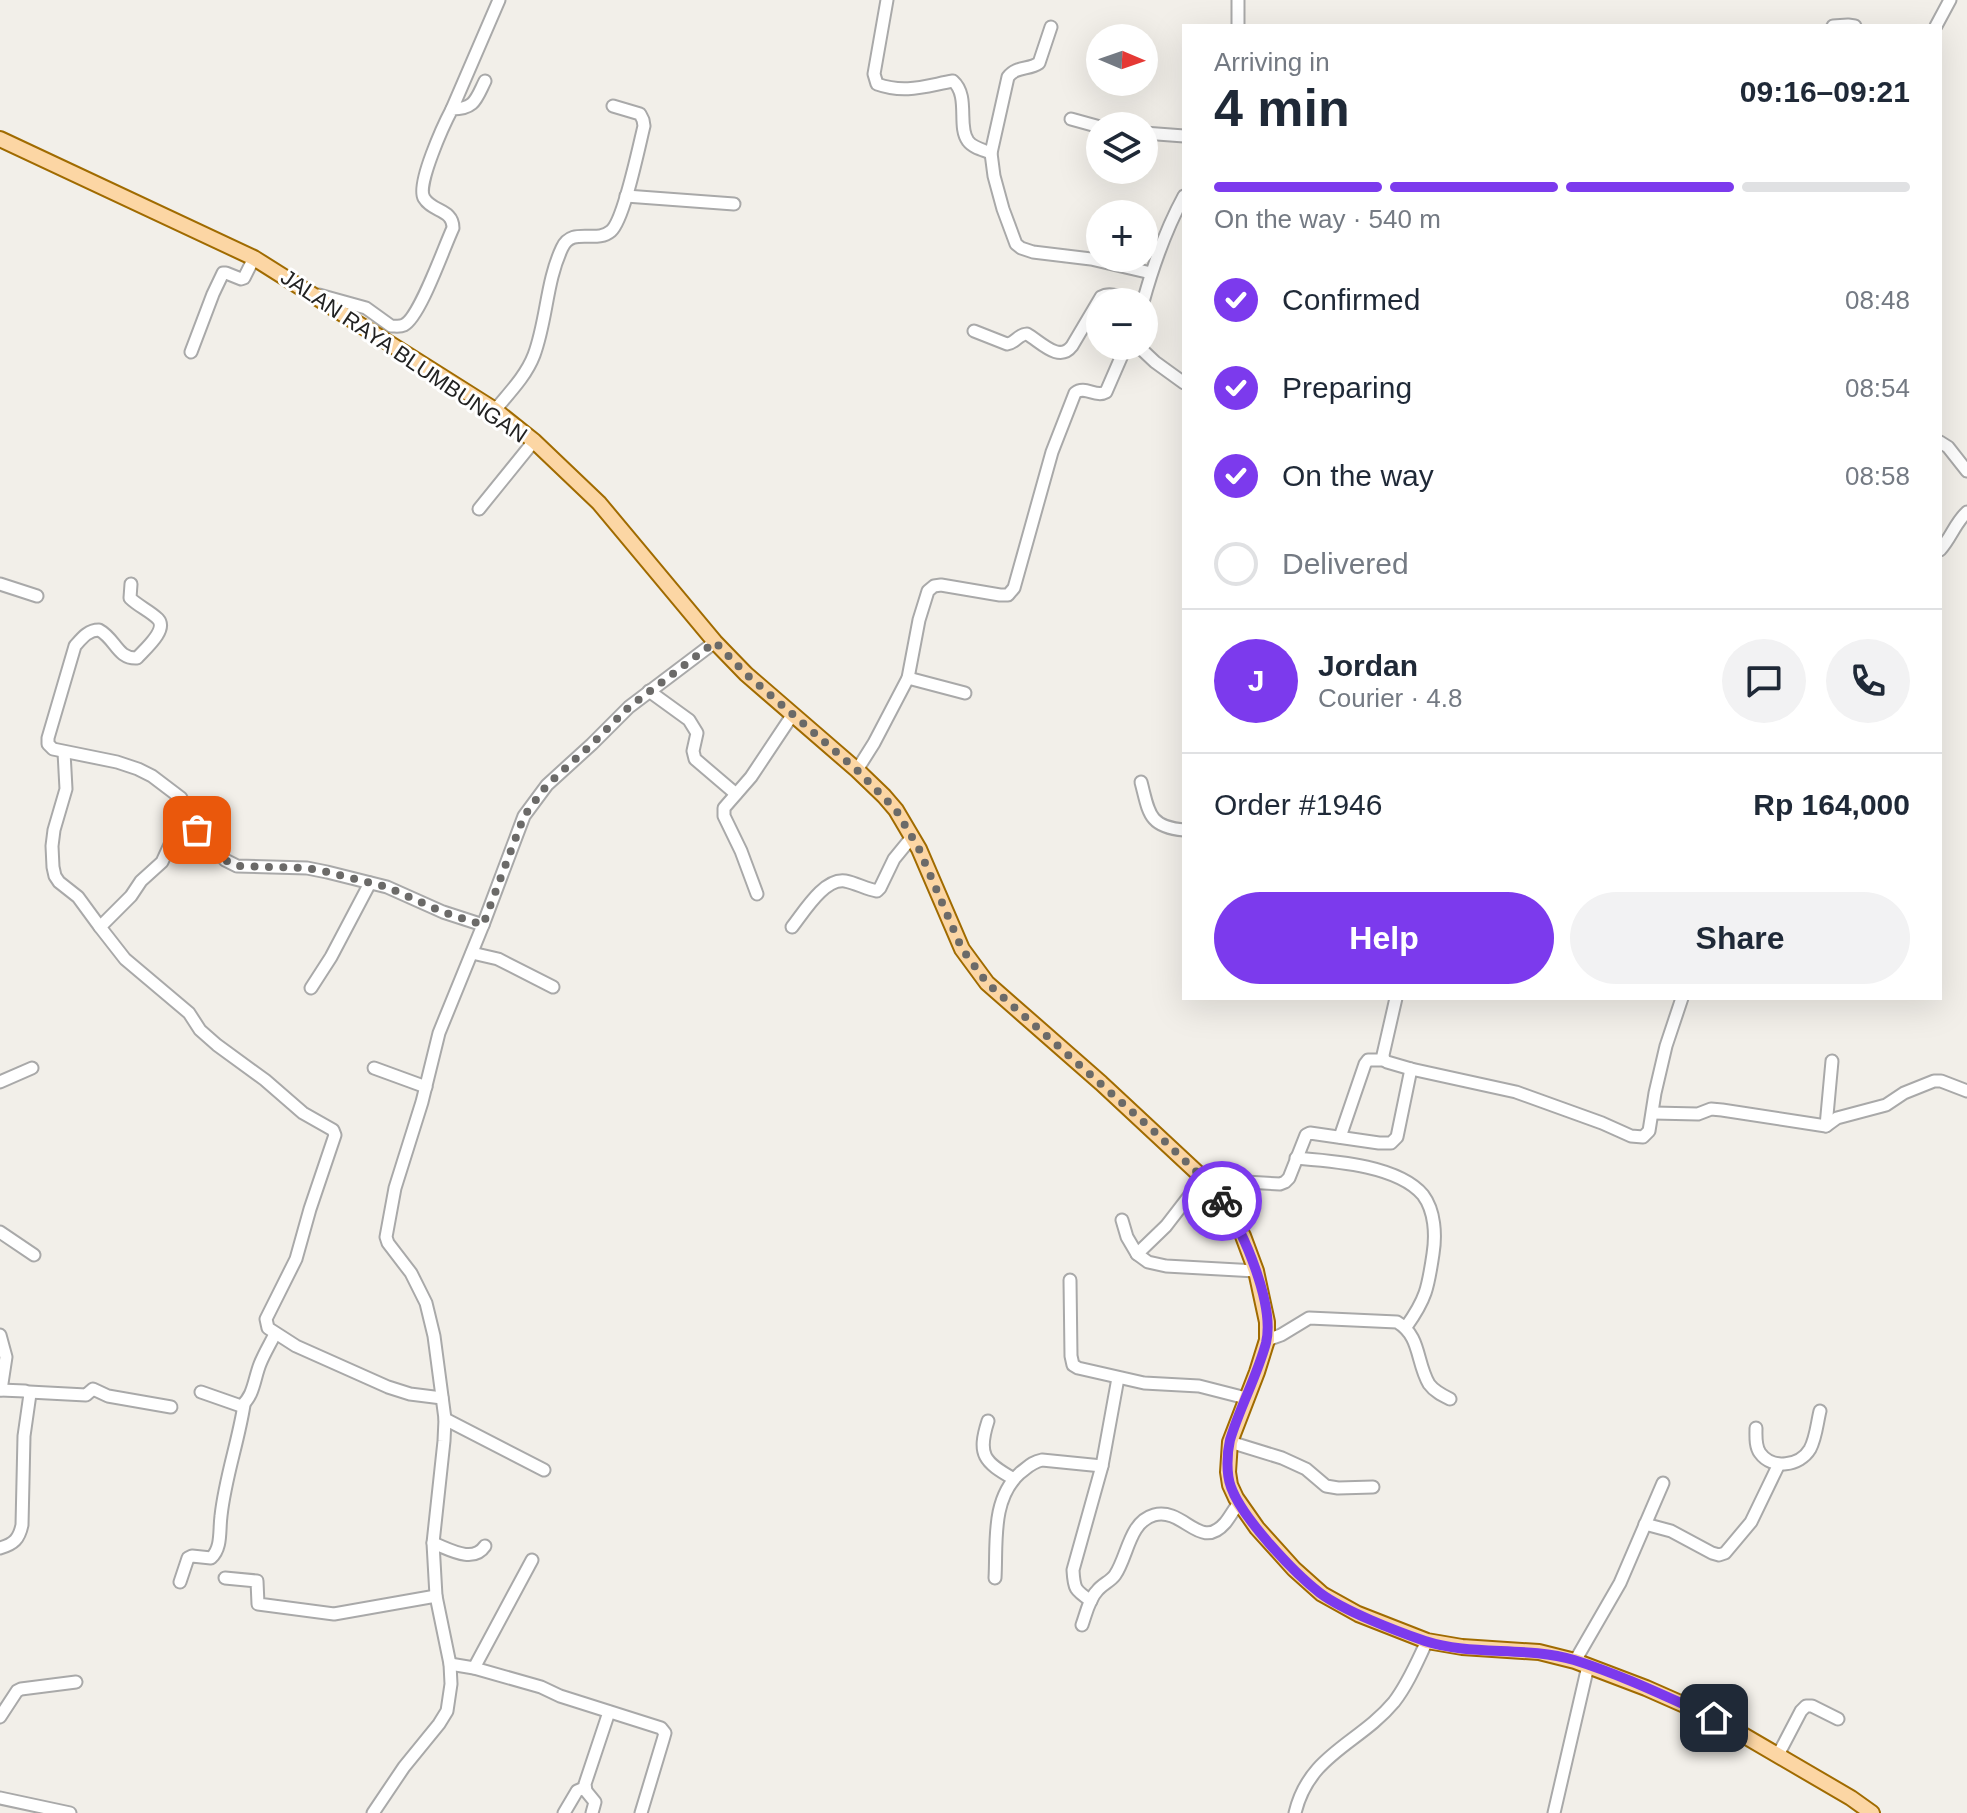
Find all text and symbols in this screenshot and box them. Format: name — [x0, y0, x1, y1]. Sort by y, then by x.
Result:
north arrow — [1086, 24, 1158, 96]
map controls — [1086, 24, 1158, 360]
text: Arriving in — [1214, 47, 1330, 77]
text: 09:16–09:21 — [1740, 75, 1910, 108]
text: 4 min — [1214, 79, 1350, 137]
button: layers — [1086, 112, 1158, 184]
button: + — [1086, 200, 1158, 272]
text: On the way · 540 m — [1214, 204, 1441, 234]
street label: JALAN RAYA BLUMBUNGAN — [276, 264, 532, 448]
icon: check — [1214, 278, 1258, 322]
text: Confirmed — [1282, 283, 1420, 316]
text: 08:48 — [1845, 285, 1910, 315]
button: − — [1086, 288, 1158, 360]
icon: check — [1214, 366, 1258, 410]
text: Preparing — [1282, 371, 1412, 404]
text: 08:54 — [1845, 373, 1910, 403]
icon: check — [1214, 454, 1258, 498]
text: On the way — [1282, 459, 1434, 492]
text: 08:58 — [1845, 461, 1910, 491]
text: Delivered — [1282, 547, 1409, 580]
button: chat — [1722, 639, 1806, 723]
button: phone — [1826, 639, 1910, 723]
text: Jordan — [1318, 649, 1418, 682]
text: J — [1248, 664, 1264, 697]
text: Courier · 4.8 — [1318, 683, 1463, 713]
text: Order #1946 — [1214, 788, 1382, 821]
text: Rp 164,000 — [1753, 788, 1910, 821]
pin — [163, 796, 231, 864]
icon: bag — [175, 808, 219, 852]
button: Help — [1214, 892, 1554, 984]
button: Share — [1570, 892, 1910, 984]
courier — [1182, 1161, 1262, 1241]
icon: bike — [1200, 1179, 1244, 1223]
pin — [1680, 1684, 1748, 1752]
icon: home — [1692, 1696, 1736, 1740]

